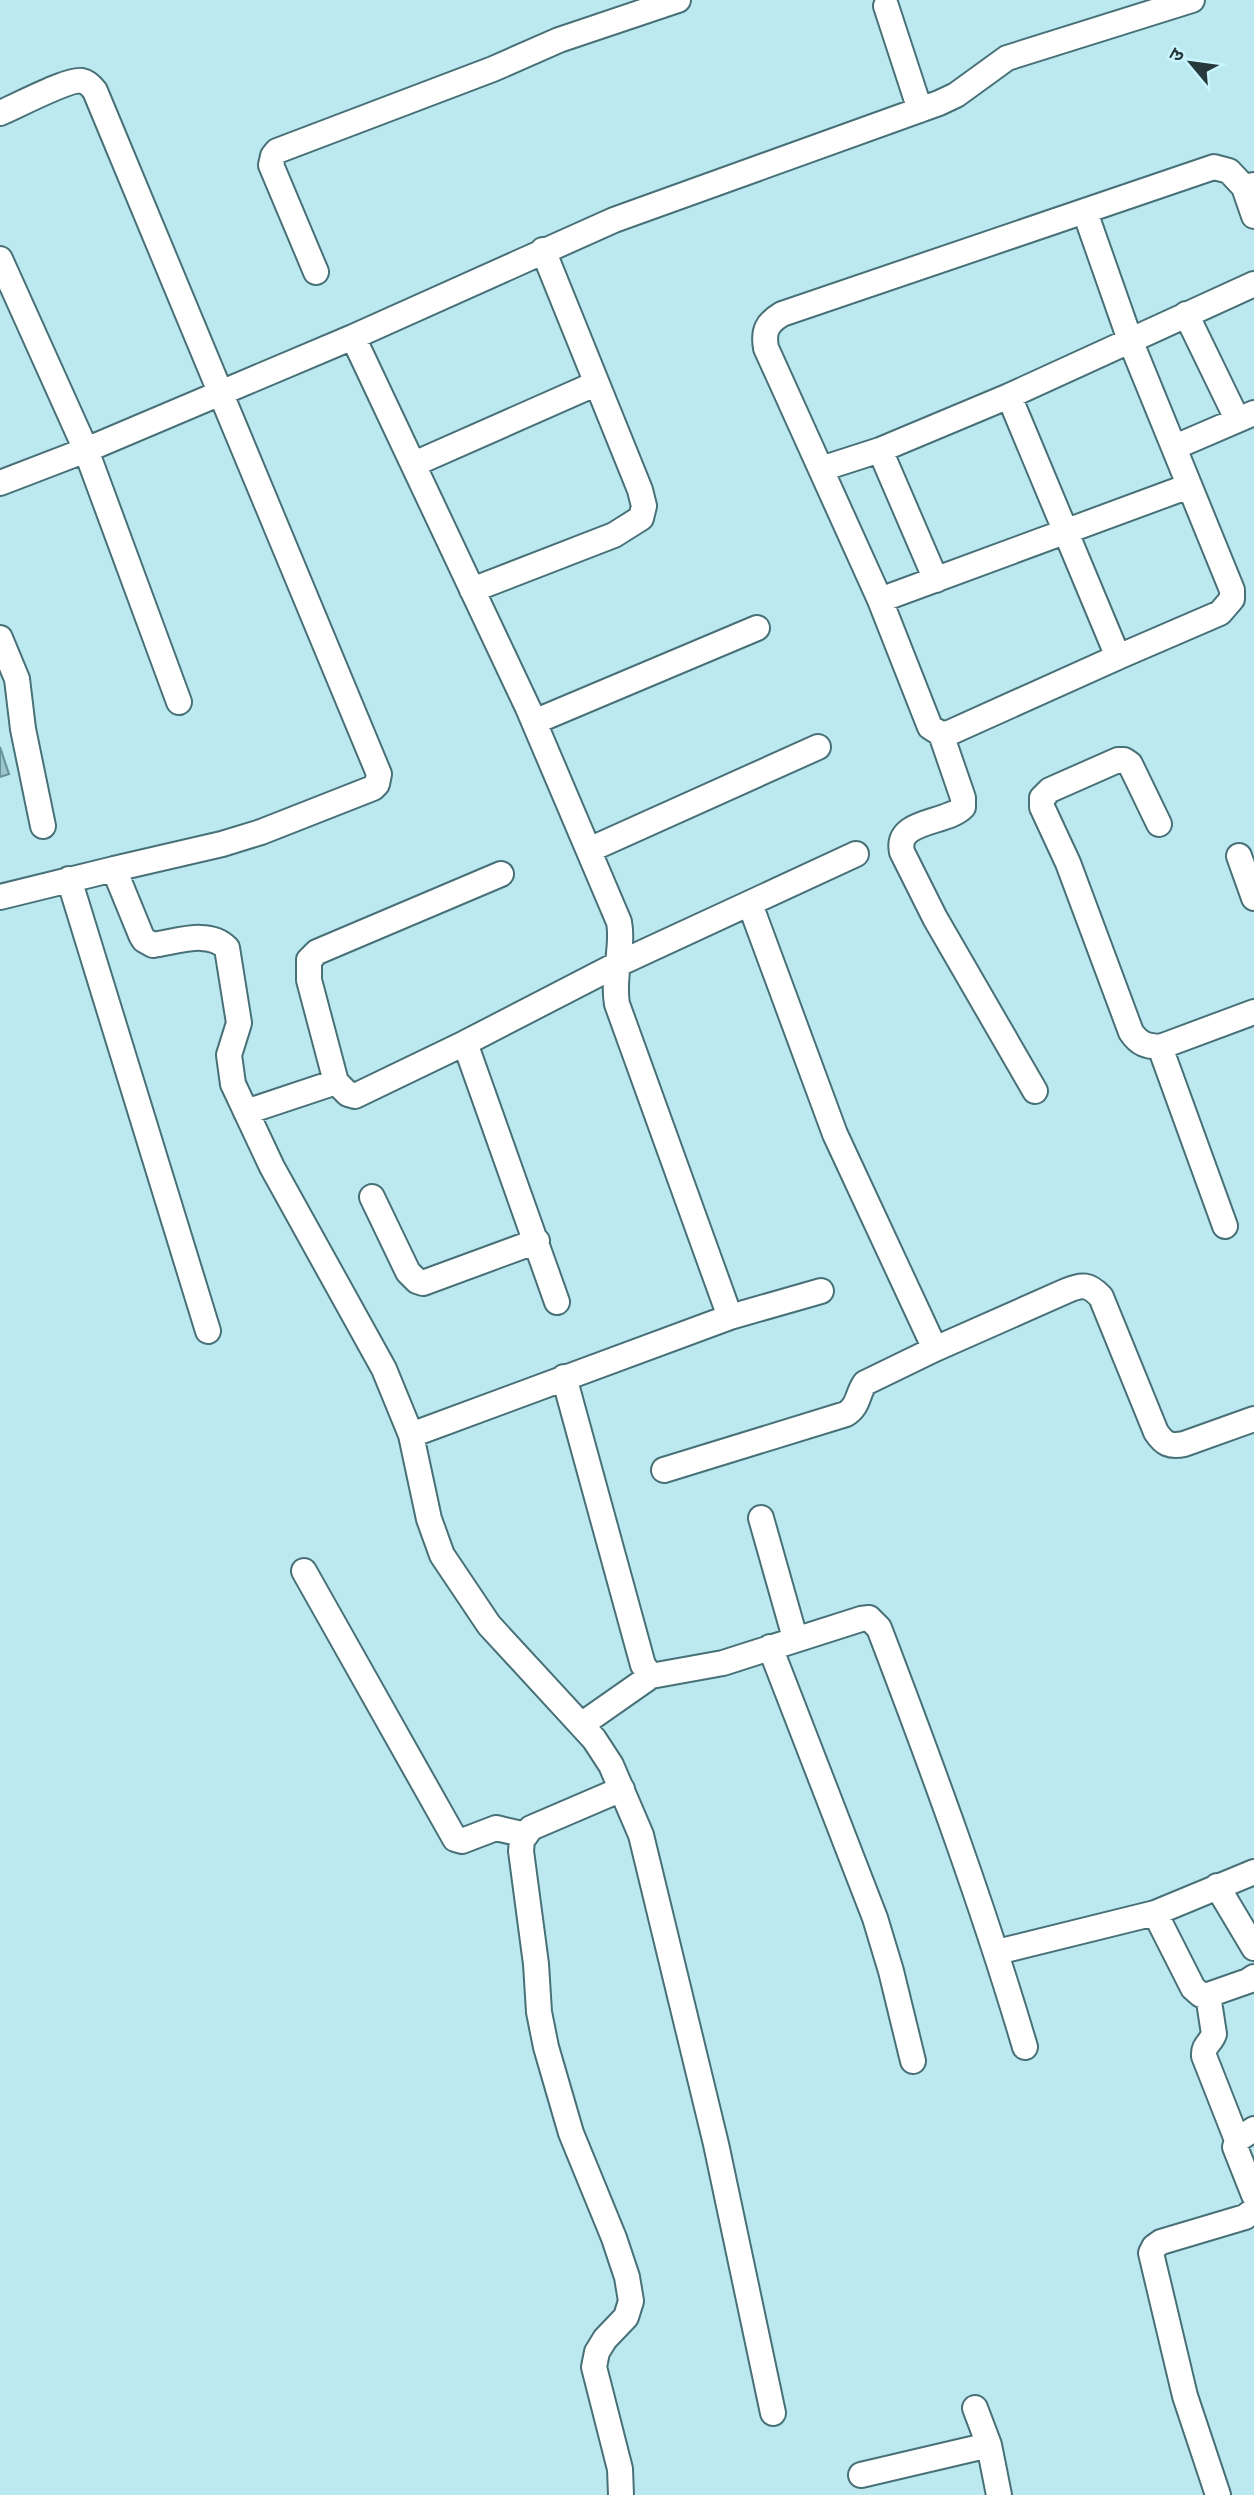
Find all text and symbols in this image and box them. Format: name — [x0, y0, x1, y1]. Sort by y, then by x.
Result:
north arrow — [1156, 28, 1226, 98]
text: उ — [1163, 43, 1191, 66]

